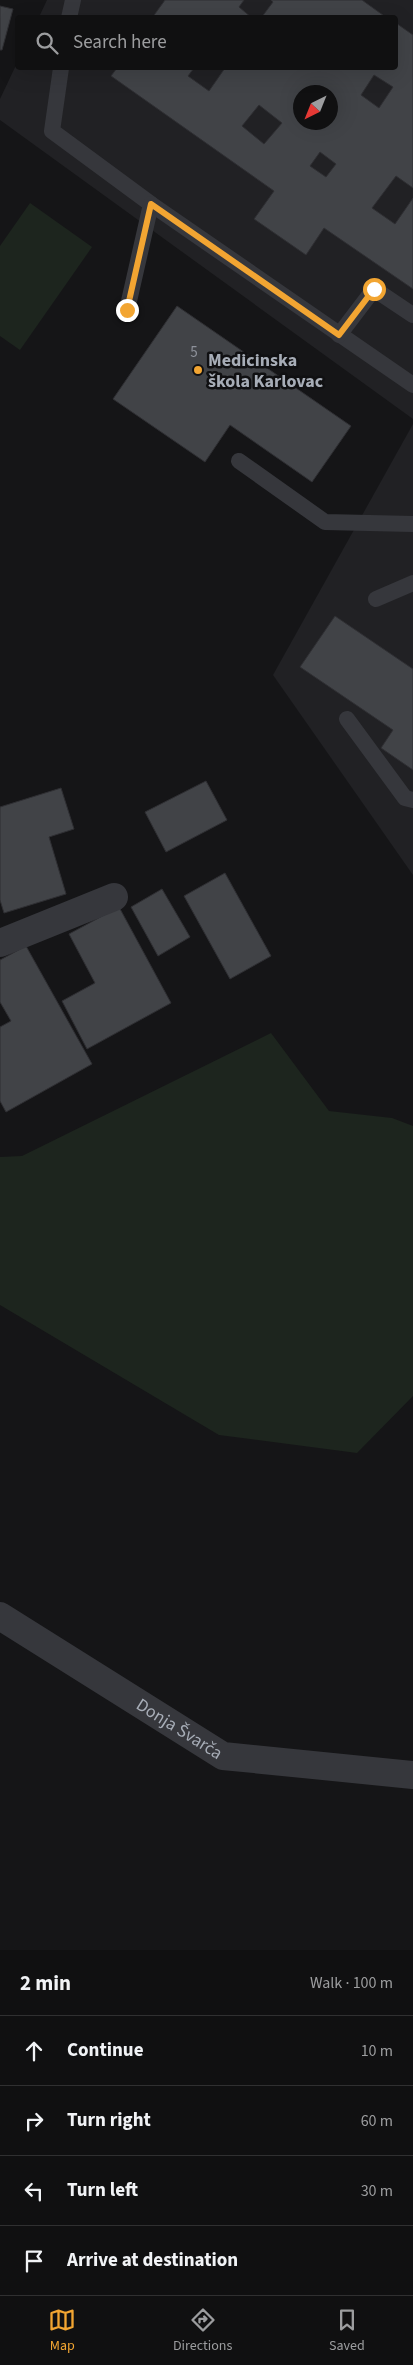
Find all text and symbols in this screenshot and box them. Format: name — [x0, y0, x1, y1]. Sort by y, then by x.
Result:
search box — [15, 15, 398, 70]
icon: search — [33, 29, 61, 57]
text: Search here — [73, 29, 167, 56]
north arrow — [293, 85, 338, 130]
route start — [363, 278, 386, 301]
route end — [116, 299, 139, 322]
house number: 5 — [190, 342, 198, 363]
place label: Medicinska škola Karlovac — [208, 348, 324, 394]
marker: Medicinska škola Karlovac — [192, 364, 204, 376]
street label: Donja Švarča — [131, 1693, 227, 1766]
text: 2 min — [20, 1968, 71, 1998]
text: Walk · 100 m — [310, 1972, 393, 1994]
icon: ahead — [20, 2037, 48, 2065]
text: Continue — [67, 2037, 144, 2064]
text: 10 m — [361, 2040, 393, 2062]
icon: right — [20, 2107, 48, 2135]
text: Turn right — [67, 2107, 151, 2134]
text: 60 m — [361, 2110, 393, 2132]
icon: left — [20, 2177, 48, 2205]
text: Turn left — [67, 2177, 138, 2204]
text: 30 m — [361, 2180, 393, 2202]
icon: arrive — [20, 2247, 48, 2275]
text: Arrive at destination — [67, 2247, 238, 2274]
tab: Map — [48, 2306, 76, 2356]
tab: Directions — [173, 2306, 232, 2356]
tab: Saved — [329, 2306, 365, 2356]

